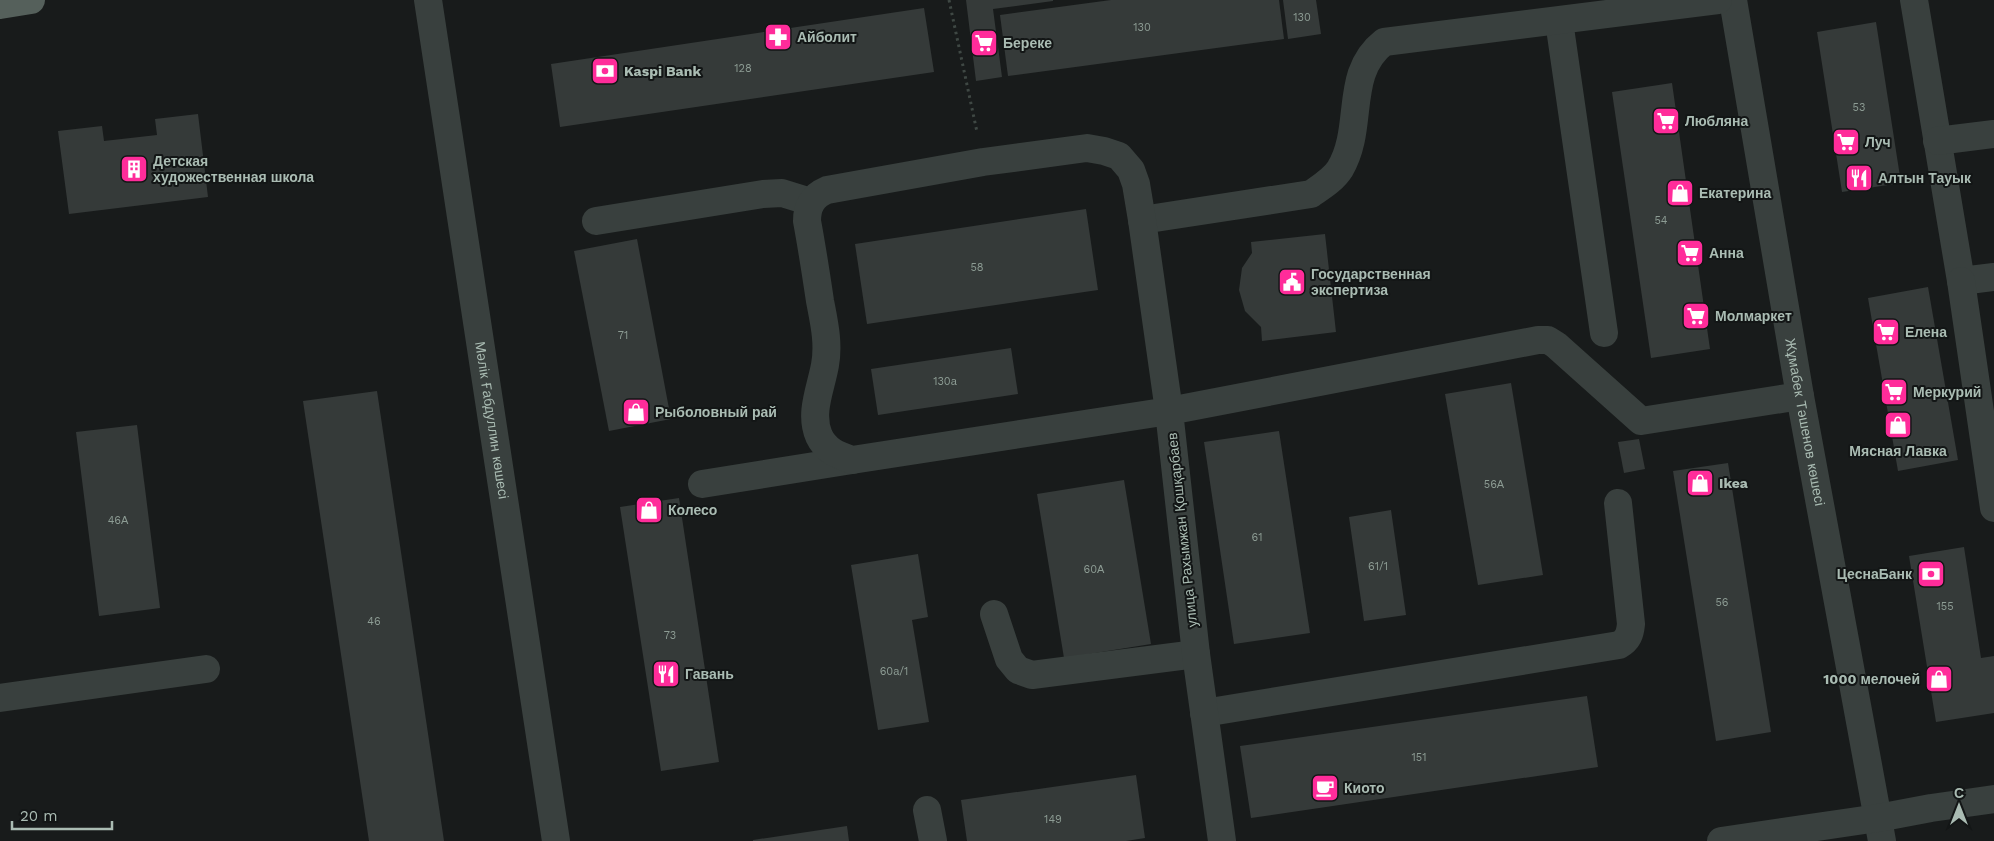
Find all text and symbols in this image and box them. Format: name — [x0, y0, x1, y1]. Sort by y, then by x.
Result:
house number: 130 — [1293, 11, 1311, 24]
house number: 130 — [1133, 21, 1151, 34]
pharmacy icon: Айболит — [763, 22, 793, 52]
supermarket icon: Береке — [969, 28, 999, 58]
place label: Айболит — [797, 29, 857, 45]
place label: Береке — [1003, 35, 1052, 51]
bank icon: Kaspi Bank — [590, 56, 620, 86]
house number: 128 — [734, 62, 752, 75]
place label: Kaspi Bank — [624, 63, 701, 79]
house number: 53 — [1853, 101, 1865, 114]
supermarket icon: Любляна — [1651, 106, 1681, 136]
place label: Любляна — [1685, 113, 1748, 129]
supermarket icon: Луч — [1831, 127, 1861, 157]
place label: Луч — [1865, 134, 1891, 150]
place label: Детская художественная школа — [153, 153, 314, 185]
building icon: Детская художественная школа — [119, 154, 149, 184]
restaurant icon: Алтын Тауык — [1844, 163, 1874, 193]
place label: Алтын Тауык — [1878, 170, 1972, 186]
shop icon: Екатерина — [1665, 178, 1695, 208]
place label: Екатерина — [1699, 185, 1771, 201]
house number: 54 — [1654, 214, 1668, 227]
supermarket icon: Анна — [1675, 238, 1705, 268]
place label: Анна — [1709, 245, 1744, 261]
house number: 58 — [970, 261, 984, 274]
place label: Государственная экспертиза — [1311, 266, 1431, 298]
public building icon: Государственная экспертиза — [1277, 267, 1307, 297]
supermarket icon: Молмаркет — [1681, 301, 1711, 331]
place label: Молмаркет — [1715, 308, 1792, 324]
supermarket icon: Елена — [1871, 317, 1901, 347]
place label: Елена — [1905, 324, 1947, 340]
house number: 71 — [618, 329, 628, 342]
street label: Жұмабек Тәшенов көшесі — [1782, 337, 1828, 507]
street label: Мәлік Ғабдуллин көшесі — [472, 340, 512, 500]
house number: 130а — [933, 375, 958, 388]
supermarket icon: Меркурий — [1879, 377, 1909, 407]
place label: Меркурий — [1913, 384, 1981, 400]
shop icon: Рыболовный рай — [621, 397, 651, 427]
place label: Рыболовный рай — [655, 404, 777, 420]
shop icon: Мясная Лавка — [1883, 410, 1913, 440]
street label: улица Рахымжан Қошқарбаев — [1164, 432, 1200, 628]
place label: Мясная Лавка — [1849, 443, 1947, 459]
shop icon: Ikea — [1685, 468, 1715, 498]
place label: Ikea — [1719, 475, 1749, 491]
house number: 56А — [1484, 478, 1505, 491]
shop icon: Колесо — [634, 495, 664, 525]
place label: Колесо — [668, 502, 717, 518]
house number: 46А — [108, 514, 129, 527]
house number: 61 — [1252, 531, 1262, 544]
bank icon: ЦеснаБанк — [1916, 559, 1946, 589]
house number: 61/1 — [1368, 560, 1388, 573]
house number: 60А — [1084, 563, 1105, 576]
place label: ЦеснаБанк — [1837, 566, 1913, 582]
house number: 56 — [1715, 596, 1729, 609]
house number: 155 — [1936, 600, 1954, 613]
house number: 46 — [367, 615, 381, 628]
house number: 73 — [664, 629, 676, 642]
restaurant icon: Гавань — [651, 659, 681, 689]
shop icon: 1000 мелочей — [1924, 664, 1954, 694]
house number: 60а/1 — [880, 665, 908, 678]
place label: Гавань — [685, 666, 734, 682]
place label: 1000 мелочей — [1823, 671, 1920, 687]
house number: 151 — [1412, 751, 1426, 764]
cafe icon: Киото — [1310, 773, 1340, 803]
place label: Киото — [1344, 780, 1385, 796]
north arrow — [1934, 781, 1984, 831]
text: С — [1954, 785, 1964, 801]
scale bar — [12, 798, 112, 830]
text: 20 m — [20, 807, 58, 825]
house number: 149 — [1044, 813, 1062, 826]

